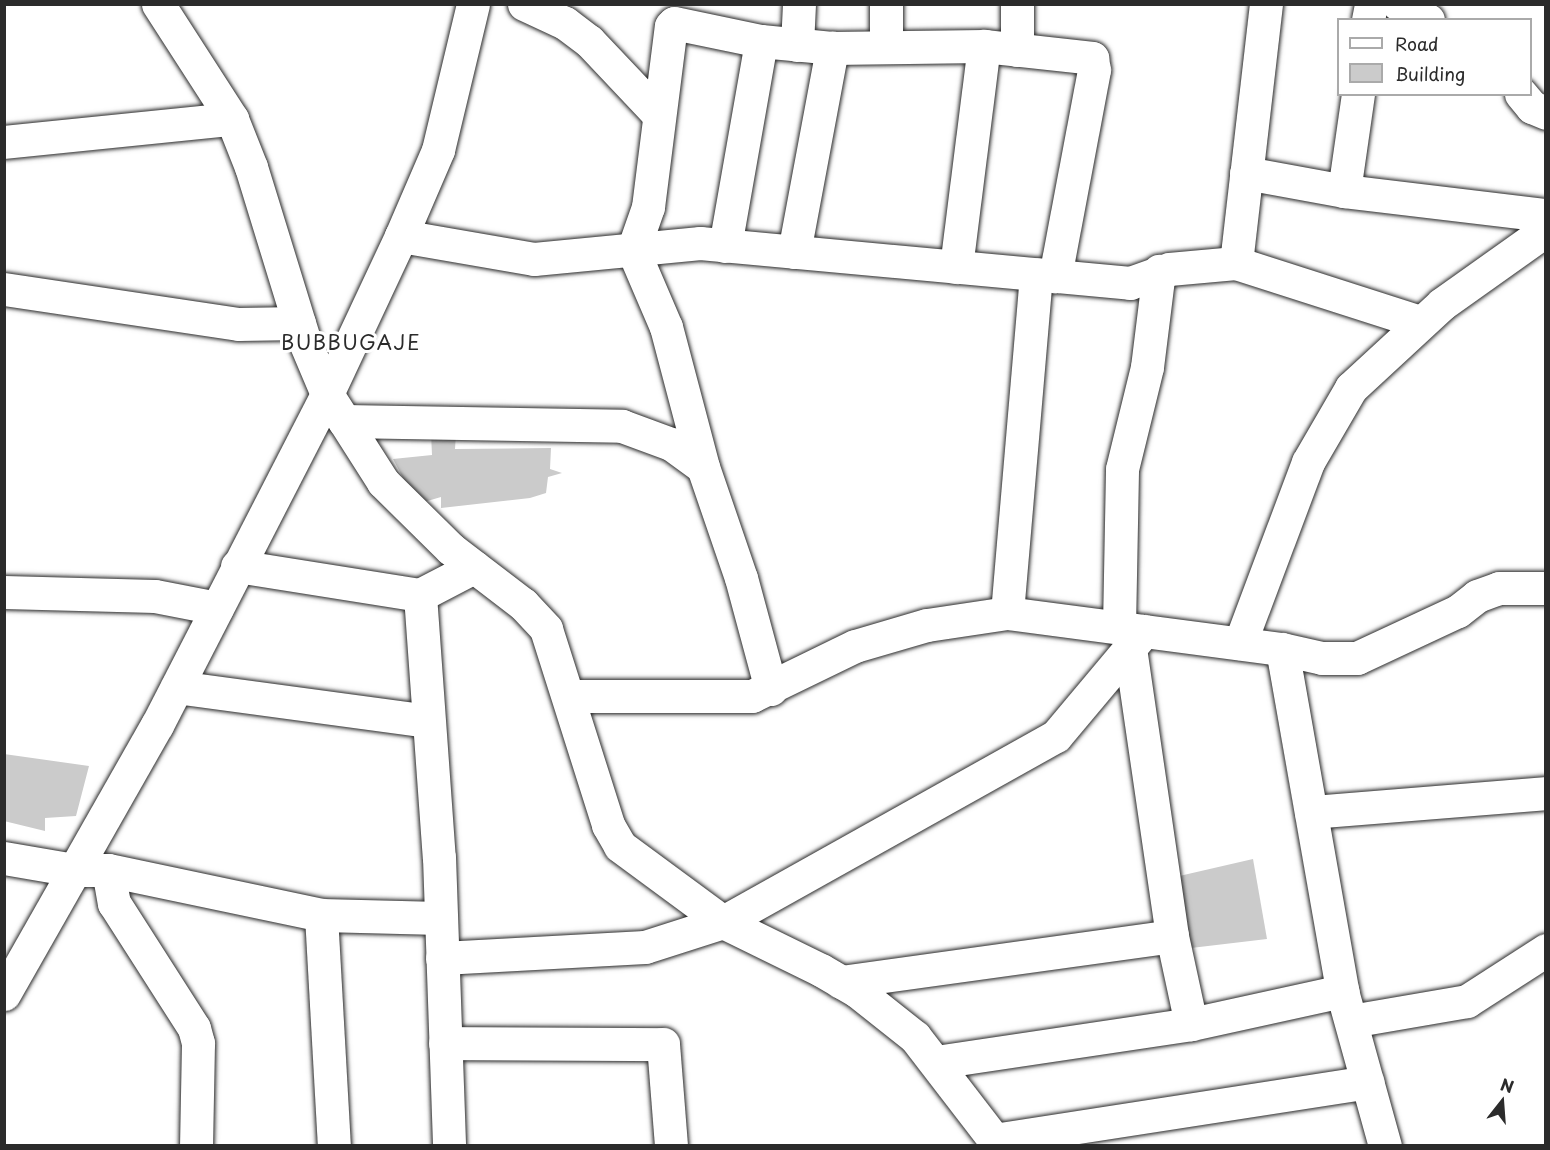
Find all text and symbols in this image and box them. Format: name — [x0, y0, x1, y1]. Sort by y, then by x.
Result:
legend — [1337, 18, 1532, 96]
text: Road — [1395, 30, 1439, 57]
text: Building — [1395, 60, 1465, 87]
district label: BUBBUGAJE — [281, 330, 421, 354]
text: N — [1498, 1071, 1517, 1098]
north arrow — [1472, 1072, 1532, 1132]

